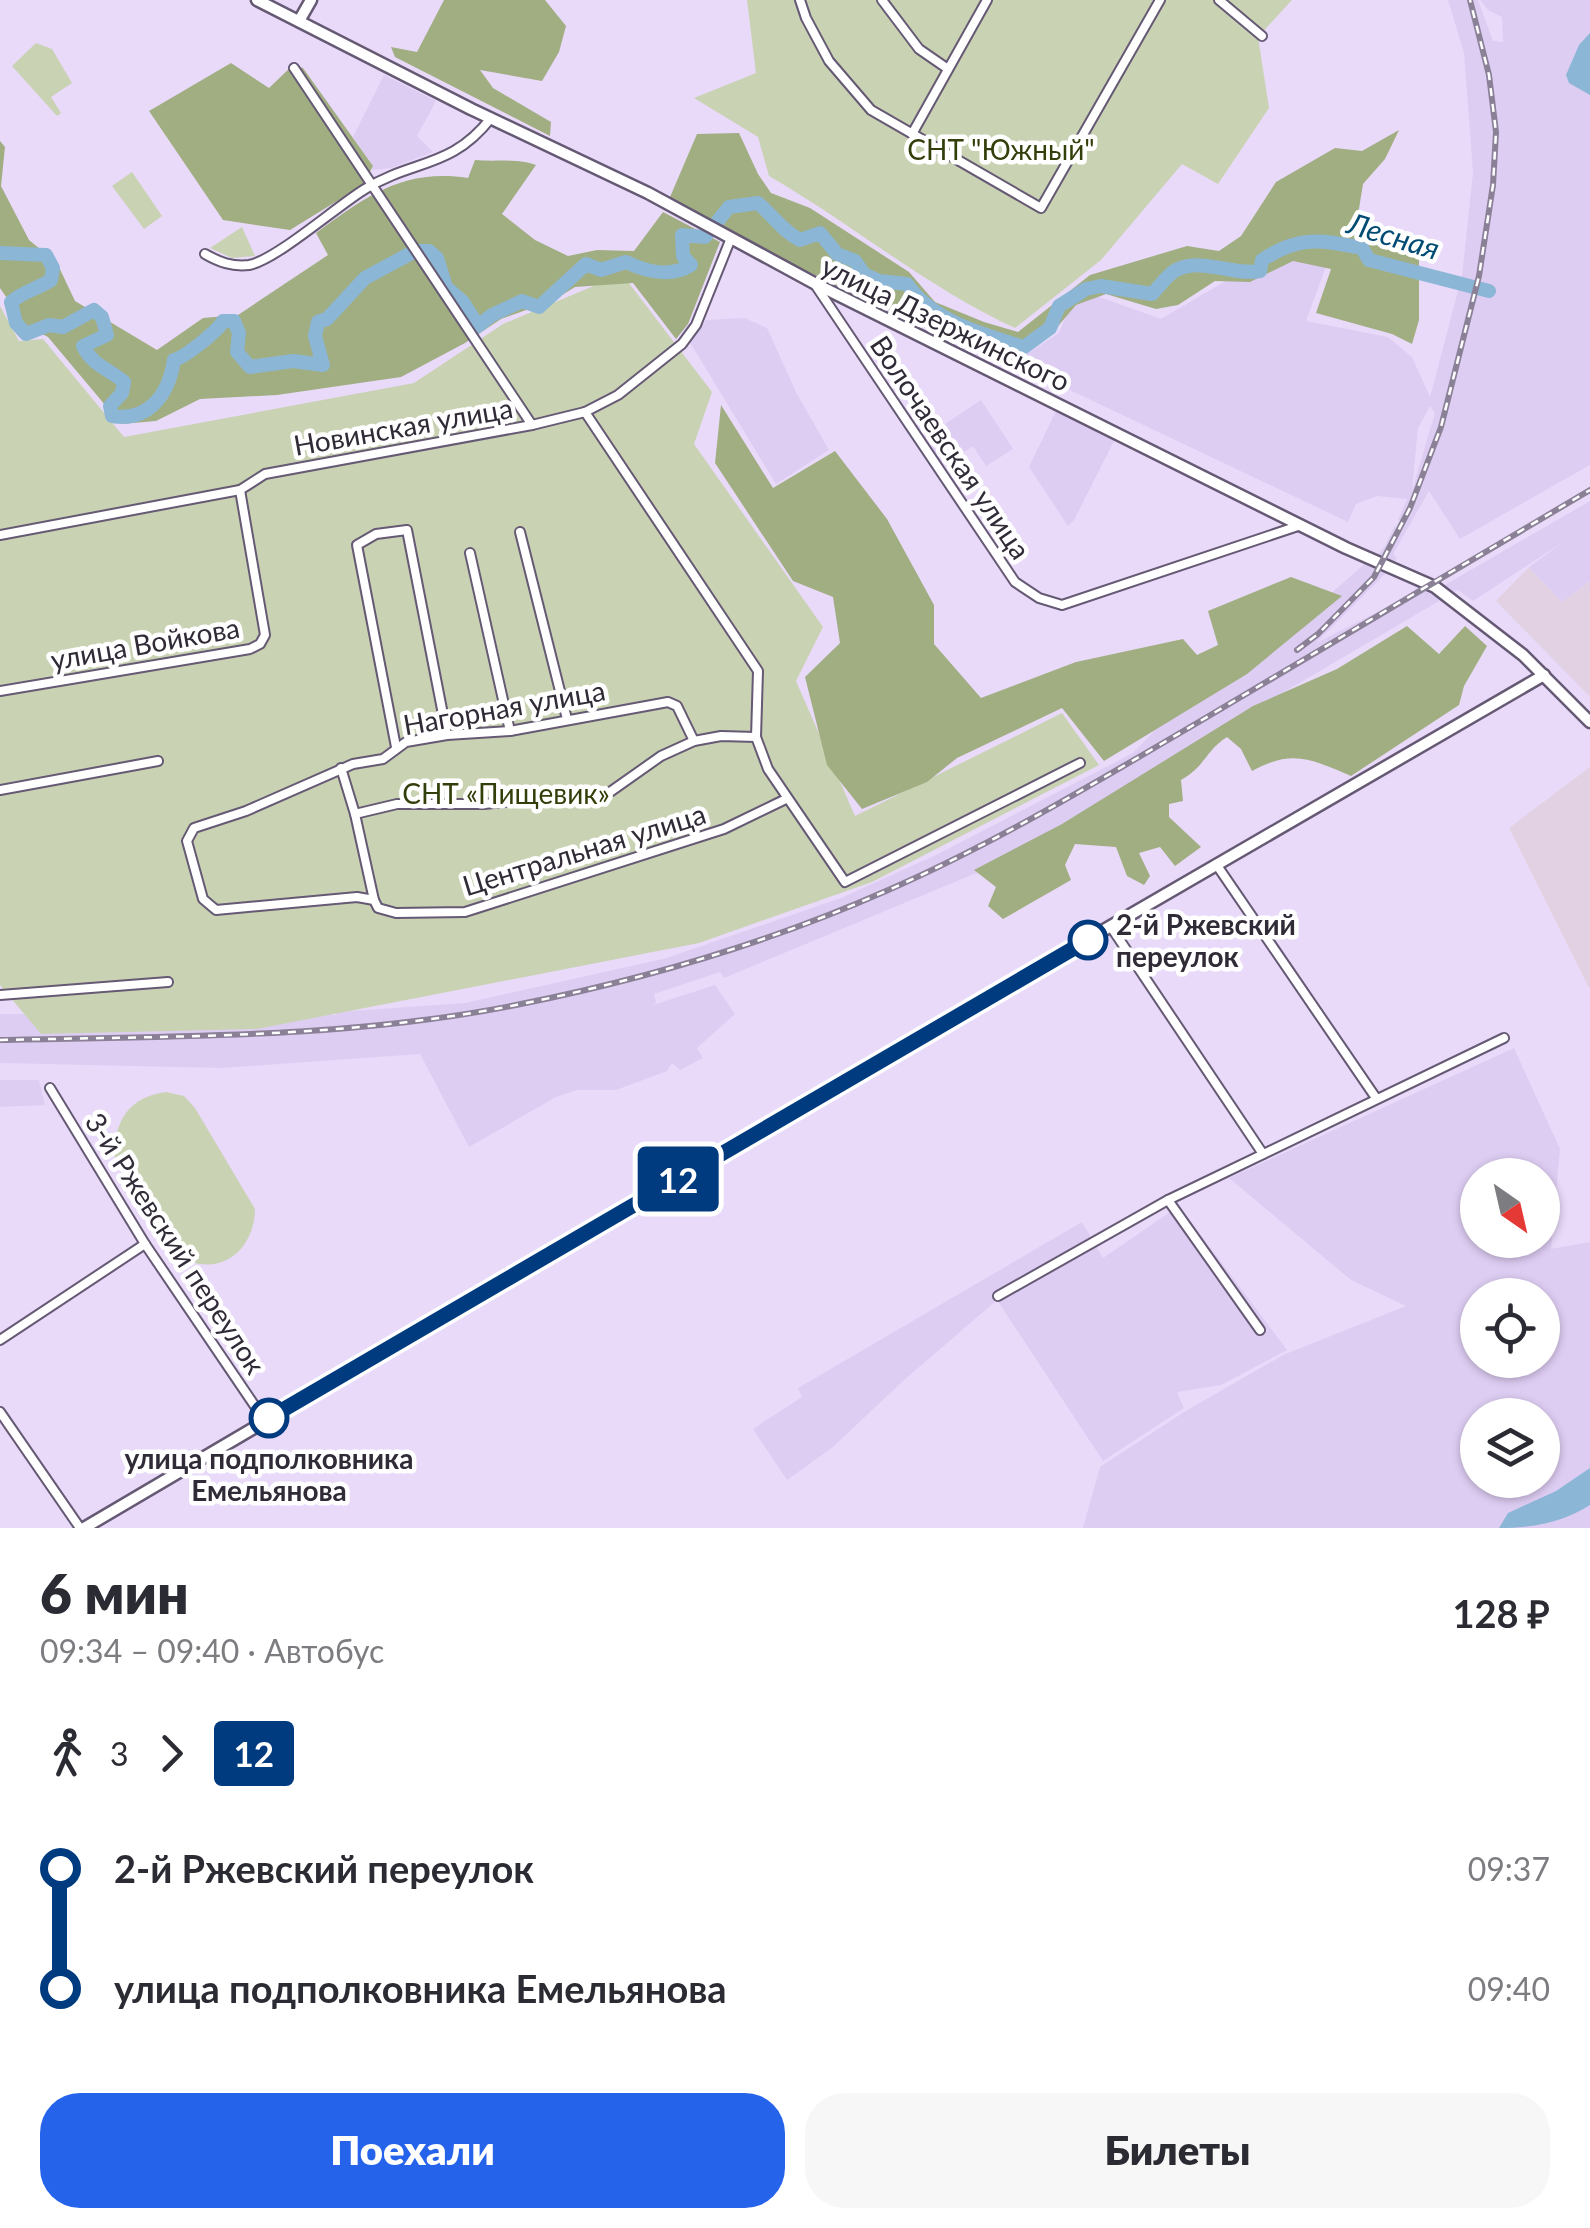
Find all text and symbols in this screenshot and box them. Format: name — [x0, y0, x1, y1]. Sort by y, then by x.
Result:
park label: СНТ "Южный" — [907, 132, 1095, 166]
water label: Лесная — [1342, 203, 1444, 266]
street label: улица Дзержинского — [816, 248, 1076, 398]
street label: Волочаевская улица — [864, 329, 1038, 565]
street label: Новинская улица — [291, 390, 515, 462]
street label: улица Войкова — [48, 610, 242, 676]
street label: Нагорная улица — [400, 673, 608, 741]
park label: СНТ «Пищевик» — [402, 776, 610, 810]
street label: Центральная улица — [458, 796, 710, 902]
place label: 2-й Ржевский переулок — [1116, 907, 1296, 973]
marker: 2-й Ржевский переулок — [1069, 921, 1107, 959]
street label: 3-й Ржевский переулок — [79, 1106, 274, 1380]
line badge: 12 — [633, 1146, 723, 1212]
text: 12 — [658, 1158, 698, 1200]
north arrow — [1460, 1158, 1560, 1258]
map controls — [1460, 1158, 1560, 1498]
button: locate — [1460, 1278, 1560, 1378]
button: layers — [1460, 1398, 1560, 1498]
marker: улица подполковника Емельянова — [250, 1399, 288, 1437]
place label: улица подполковника Емельянова — [124, 1441, 414, 1507]
text: 6 мин — [40, 1560, 189, 1626]
text: 128 ₽ — [1453, 1590, 1550, 1636]
text: 09:34 – 09:40 · Автобус — [40, 1631, 384, 1670]
icon: walk — [40, 1726, 95, 1781]
icon: forward — [144, 1726, 199, 1781]
text: 12 — [234, 1732, 274, 1774]
text: 3 — [110, 1734, 129, 1773]
text: 2-й Ржевский переулок — [114, 1845, 534, 1891]
text: 09:37 — [1468, 1849, 1550, 1888]
text: улица подполковника Емельянова — [114, 1965, 727, 2011]
text: 09:40 — [1468, 1969, 1550, 2008]
button: Поехали — [40, 2093, 785, 2208]
button: Билеты — [805, 2093, 1550, 2208]

